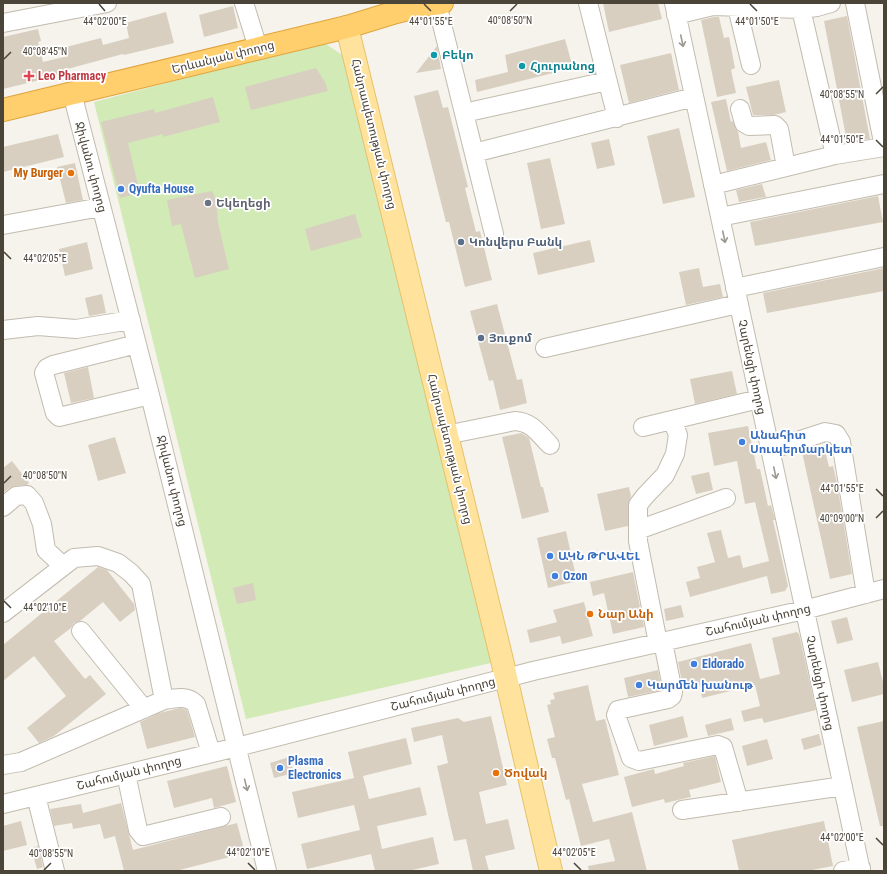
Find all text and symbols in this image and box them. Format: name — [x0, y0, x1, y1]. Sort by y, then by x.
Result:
text: 40°08'50"N — [488, 15, 532, 26]
text: 44°02'00"E — [83, 16, 127, 27]
text: 44°01'55"E — [409, 16, 453, 27]
text: 44°01'50"E — [735, 16, 779, 27]
one-way arrow — [678, 34, 686, 47]
street label: Երևանյան փողոց — [170, 38, 276, 76]
text: 40°08'45"N — [23, 46, 67, 57]
place label: Բեկո — [442, 48, 474, 62]
marker: Բեկո — [429, 50, 439, 60]
street label: Հանրապետության փողոց — [348, 57, 400, 211]
place label: Հյուրանոց — [530, 59, 595, 73]
marker: Հյուրանոց — [517, 61, 527, 71]
place label: Leo Pharmacy — [38, 69, 107, 83]
marker: Leo Pharmacy — [23, 70, 35, 82]
text: 40°08'55"N — [820, 89, 864, 100]
street label: Ջիվանու փողոց — [72, 120, 110, 214]
text: 44°01'50"E — [820, 134, 864, 145]
place label: My Burger — [14, 166, 63, 180]
marker: My Burger — [66, 168, 76, 178]
place label: Qyufta House — [129, 182, 194, 196]
marker: Qyufta House — [116, 184, 126, 194]
place label: Եկեղեցի — [216, 196, 271, 210]
marker: Եկեղեցի — [203, 198, 213, 208]
one-way arrow — [720, 230, 728, 243]
place label: Կոնվերս Բանկ — [469, 235, 562, 249]
marker: Կոնվերս Բանկ — [456, 237, 466, 247]
text: 44°02'05"E — [23, 253, 67, 264]
street label: Չարենցի փողոց — [735, 318, 769, 416]
place label: Յուքոմ — [489, 331, 532, 345]
marker: Յուքոմ — [476, 333, 486, 343]
street label: Հանրապետության փողոց — [424, 372, 476, 526]
place label: Անահիտ Սուպերմարկետ — [750, 428, 852, 456]
street label: Ջիվանու փողոց — [154, 434, 190, 528]
marker: Անահիտ Սուպերմարկետ — [737, 437, 747, 447]
one-way arrow — [771, 466, 779, 479]
text: 40°08'50"N — [23, 470, 67, 481]
text: 44°01'55"E — [820, 483, 864, 494]
text: 40°09'00"N — [820, 513, 864, 524]
place label: ԱԿՆ ԹՐԱՎԵԼ — [558, 549, 640, 563]
marker: ԱԿՆ ԹՐԱՎԵԼ — [545, 551, 555, 561]
place label: Ozon — [563, 569, 588, 583]
marker: Ozon — [550, 571, 560, 581]
street label: Շահումյան փողոց — [704, 601, 812, 639]
text: 44°02'10"E — [23, 602, 67, 613]
place label: Նար Անի — [598, 607, 654, 621]
marker: Նար Անի — [585, 609, 595, 619]
street label: Չարենցի փողոց — [803, 634, 837, 732]
place label: Eldorado — [702, 657, 744, 671]
marker: Eldorado — [689, 659, 699, 669]
street label: Շահումյան փողոց — [389, 674, 497, 714]
place label: Կարմեն խանութ — [647, 678, 754, 692]
marker: Կարմեն խանութ — [634, 680, 644, 690]
street label: Շահումյան փողոց — [75, 753, 183, 793]
place label: Plasma Electronics — [288, 754, 342, 782]
marker: Plasma Electronics — [275, 763, 285, 773]
place label: Ծովակ — [504, 766, 547, 780]
marker: Ծովակ — [491, 768, 501, 778]
one-way arrow — [243, 778, 251, 791]
text: 44°02'00"E — [820, 832, 864, 843]
text: 44°02'10"E — [226, 847, 270, 858]
text: 44°02'05"E — [552, 847, 596, 858]
text: 40°08'55"N — [29, 848, 73, 859]

